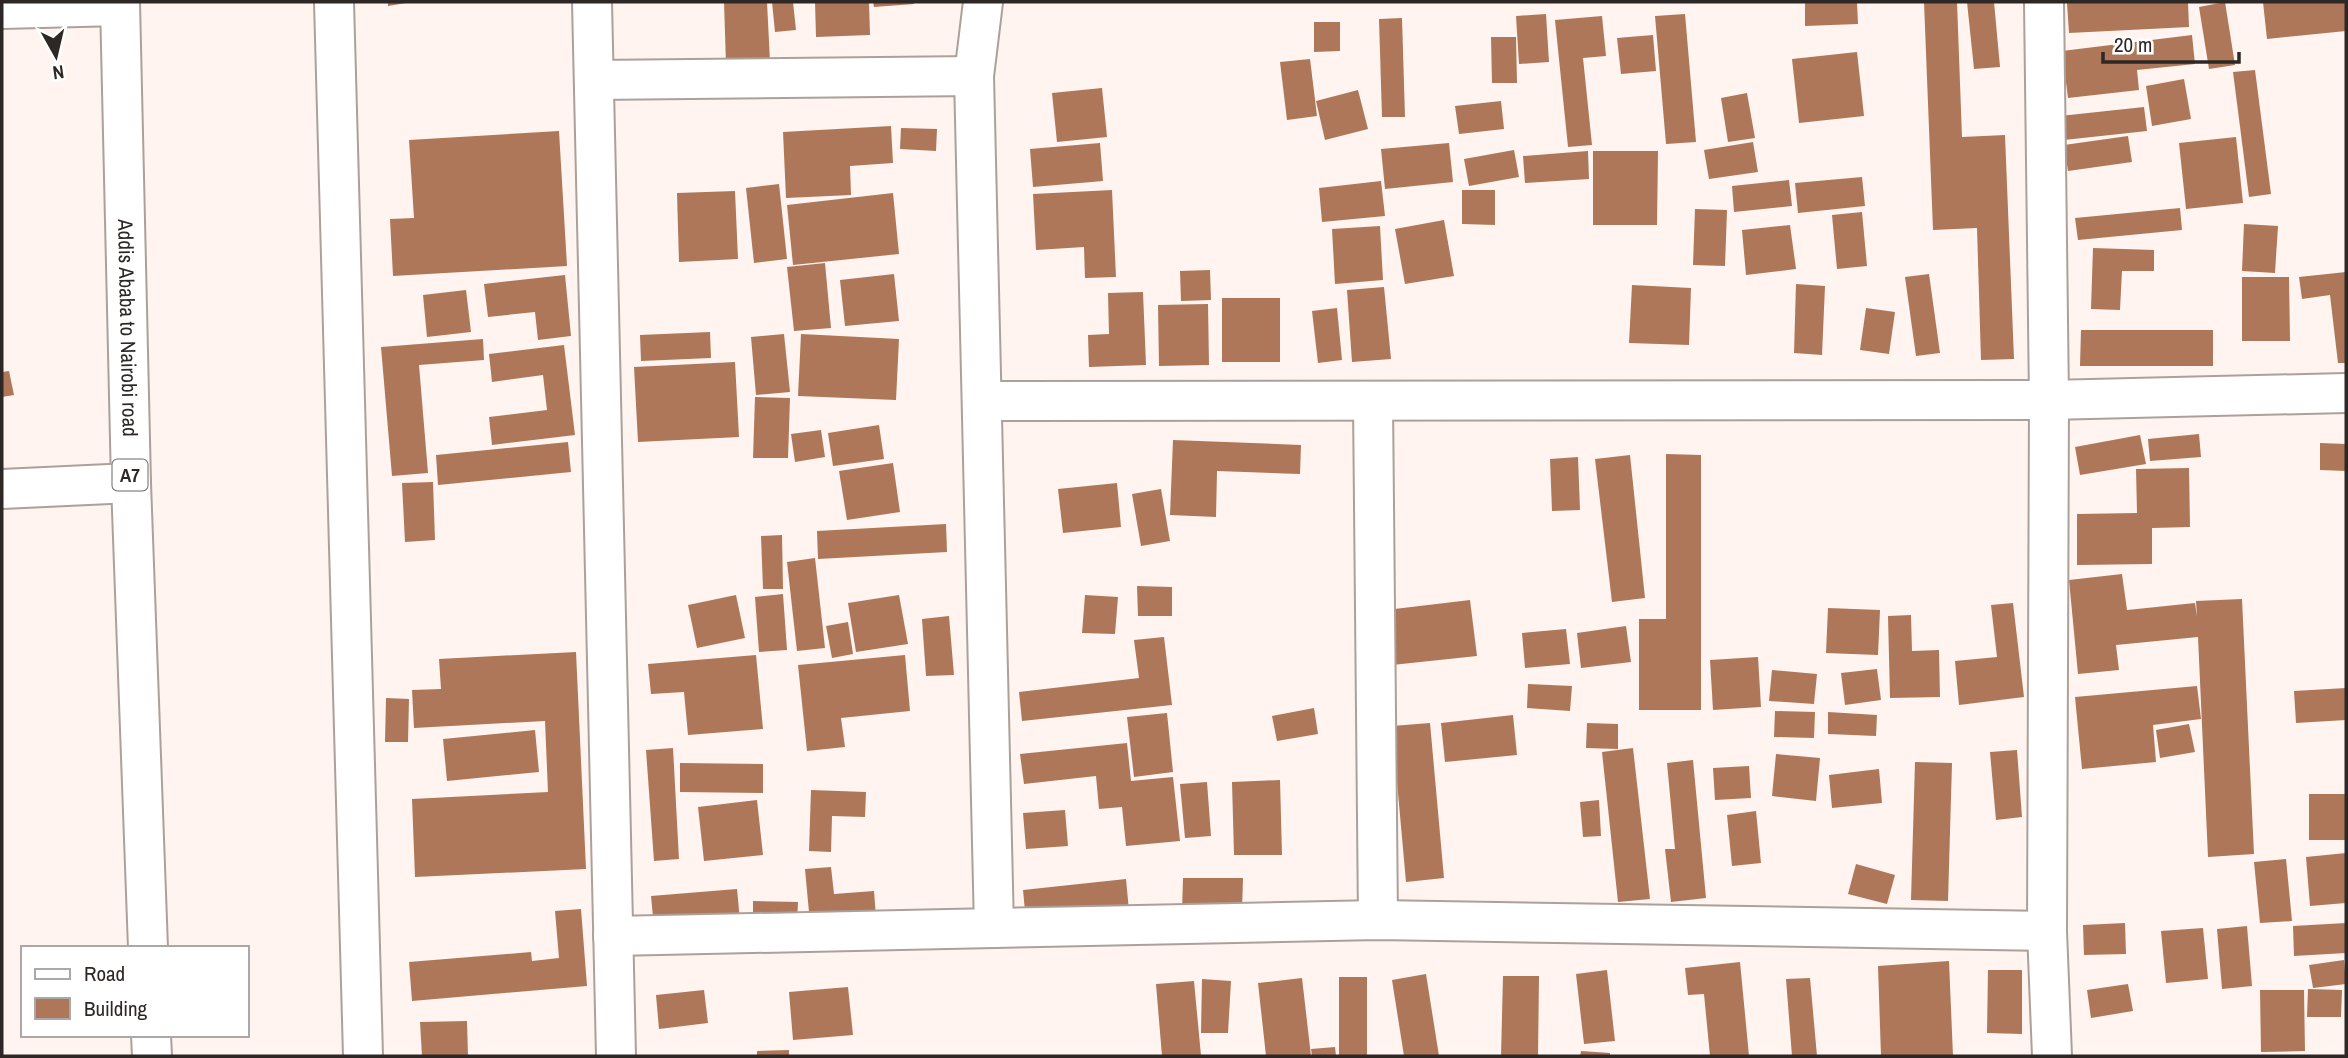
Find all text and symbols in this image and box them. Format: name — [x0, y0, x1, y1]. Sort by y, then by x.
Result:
north arrow — [21, 21, 91, 91]
scale bar — [2103, 21, 2240, 65]
text: 20 m — [2114, 30, 2152, 59]
text: N — [51, 59, 66, 86]
street label: Addis Ababa to Nairobi road — [111, 218, 145, 437]
road number: A7 — [113, 460, 148, 490]
legend — [21, 946, 248, 1037]
text: Road — [84, 959, 125, 988]
text: Building — [84, 994, 148, 1023]

